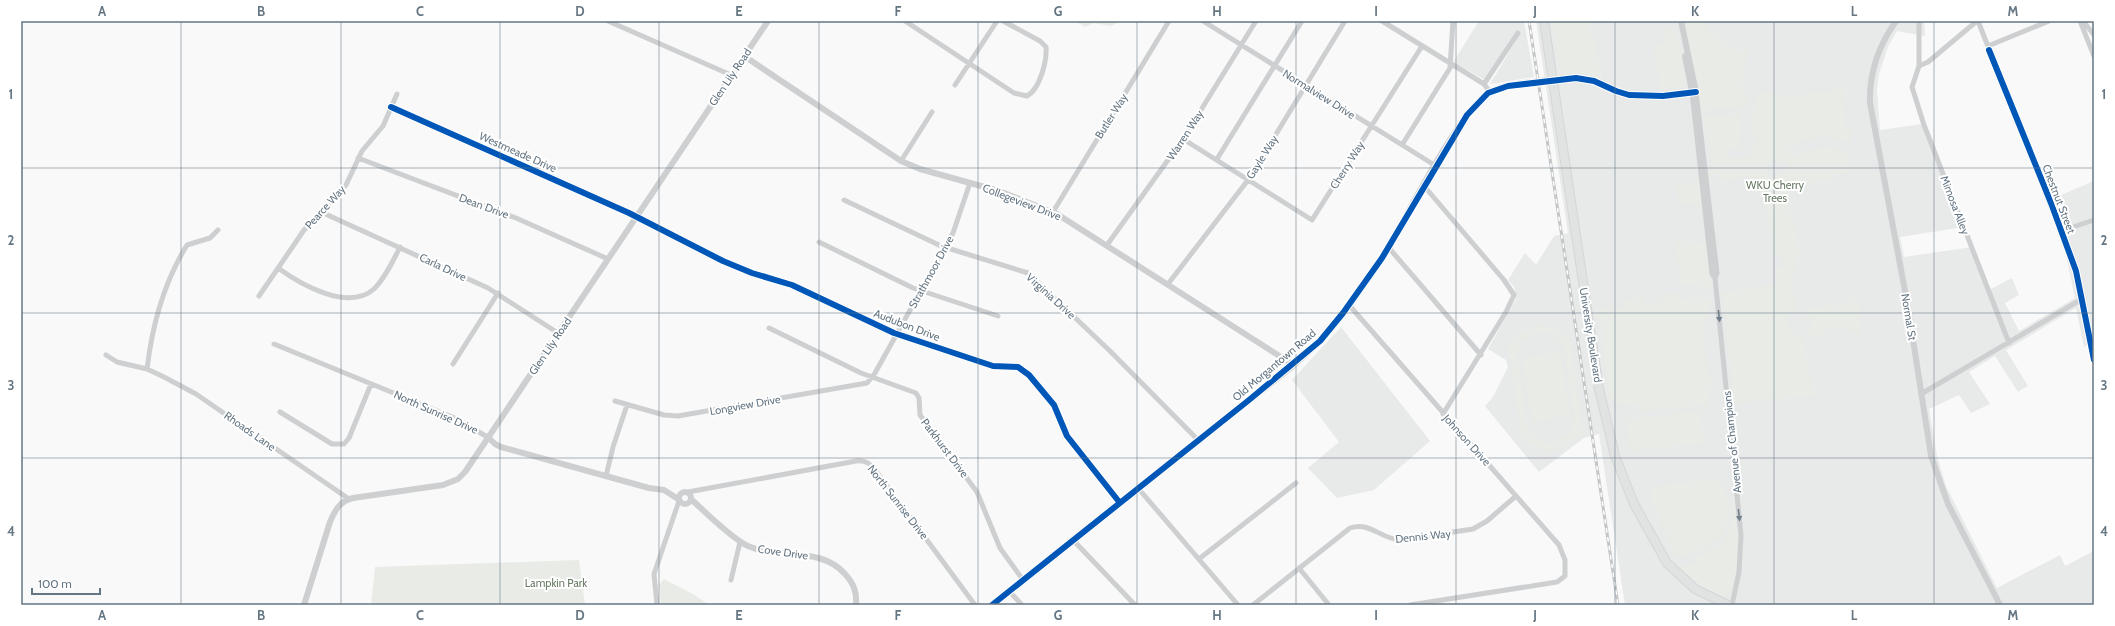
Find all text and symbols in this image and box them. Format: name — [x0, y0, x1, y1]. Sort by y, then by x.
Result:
text: A — [98, 3, 107, 19]
text: B — [257, 3, 265, 19]
text: C — [416, 3, 424, 19]
text: D — [575, 3, 585, 19]
text: E — [735, 3, 743, 19]
text: F — [895, 3, 902, 19]
text: G — [1054, 3, 1063, 19]
text: H — [1212, 3, 1222, 19]
text: I — [1374, 3, 1378, 19]
text: J — [1532, 3, 1537, 19]
text: K — [1691, 3, 1700, 19]
text: L — [1851, 3, 1858, 19]
text: M — [2008, 3, 2019, 19]
street label: Glen Lily Road — [706, 46, 754, 108]
street label: Normalview Drive — [1280, 66, 1358, 122]
text: 1 — [9, 86, 13, 102]
text: 1 — [2102, 86, 2106, 102]
street label: Butler Way — [1092, 90, 1131, 141]
street label: Warren Way — [1164, 107, 1207, 163]
street label: Westmeade Drive — [477, 129, 559, 175]
street label: Gayle Way — [1243, 132, 1281, 182]
street label: Cherry Way — [1327, 138, 1367, 192]
street label: Chestnut Street — [2039, 162, 2079, 236]
street label: Mimosa Alley — [1937, 173, 1973, 237]
park label: WKU Cherry Trees — [1746, 178, 1804, 205]
street label: Collegeview Drive — [981, 181, 1064, 224]
street label: Pearce Way — [302, 182, 349, 232]
street label: Dean Drive — [457, 191, 511, 222]
text: 2 — [8, 232, 15, 248]
text: 2 — [2101, 232, 2108, 248]
street label: Strathmoor Drive — [905, 233, 957, 311]
street label: Carla Drive — [417, 250, 469, 284]
street label: Virginia Drive — [1023, 270, 1079, 322]
street label: University Boulevard — [1577, 287, 1605, 383]
street label: Normal St — [1898, 293, 1920, 342]
street label: Audubon Drive — [872, 306, 942, 344]
one-way arrow — [1715, 310, 1722, 322]
street label: Glen Lily Road — [526, 315, 574, 377]
street label: Old Morgantown Road — [1229, 326, 1319, 404]
text: 3 — [7, 377, 15, 393]
text: 3 — [2100, 377, 2108, 393]
street label: North Sunrise Drive — [392, 387, 481, 437]
street label: Avenue of Champions — [1720, 390, 1744, 494]
street label: Longview Drive — [709, 392, 782, 418]
street label: Rhoads Lane — [222, 408, 279, 454]
street label: Johnson Drive — [1439, 411, 1494, 469]
street label: Parkhurst Drive — [918, 416, 972, 481]
street label: North Sunrise Drive — [865, 462, 932, 542]
one-way arrow — [1736, 509, 1743, 521]
text: 4 — [7, 523, 15, 539]
text: 4 — [2100, 523, 2108, 539]
street label: Dennis Way — [1395, 526, 1452, 546]
street label: Cove Drive — [757, 542, 809, 563]
scale bar — [32, 570, 100, 596]
text: 100 m — [38, 576, 72, 591]
park label: Lampkin Park — [525, 576, 587, 590]
text: A — [98, 607, 107, 623]
text: B — [257, 607, 265, 623]
text: C — [416, 607, 424, 623]
text: D — [575, 607, 585, 623]
text: E — [735, 607, 743, 623]
text: F — [895, 607, 902, 623]
text: G — [1054, 607, 1063, 623]
text: H — [1212, 607, 1222, 623]
text: I — [1374, 607, 1378, 623]
text: J — [1532, 607, 1537, 623]
text: K — [1691, 607, 1700, 623]
text: L — [1851, 607, 1858, 623]
text: M — [2008, 607, 2019, 623]

